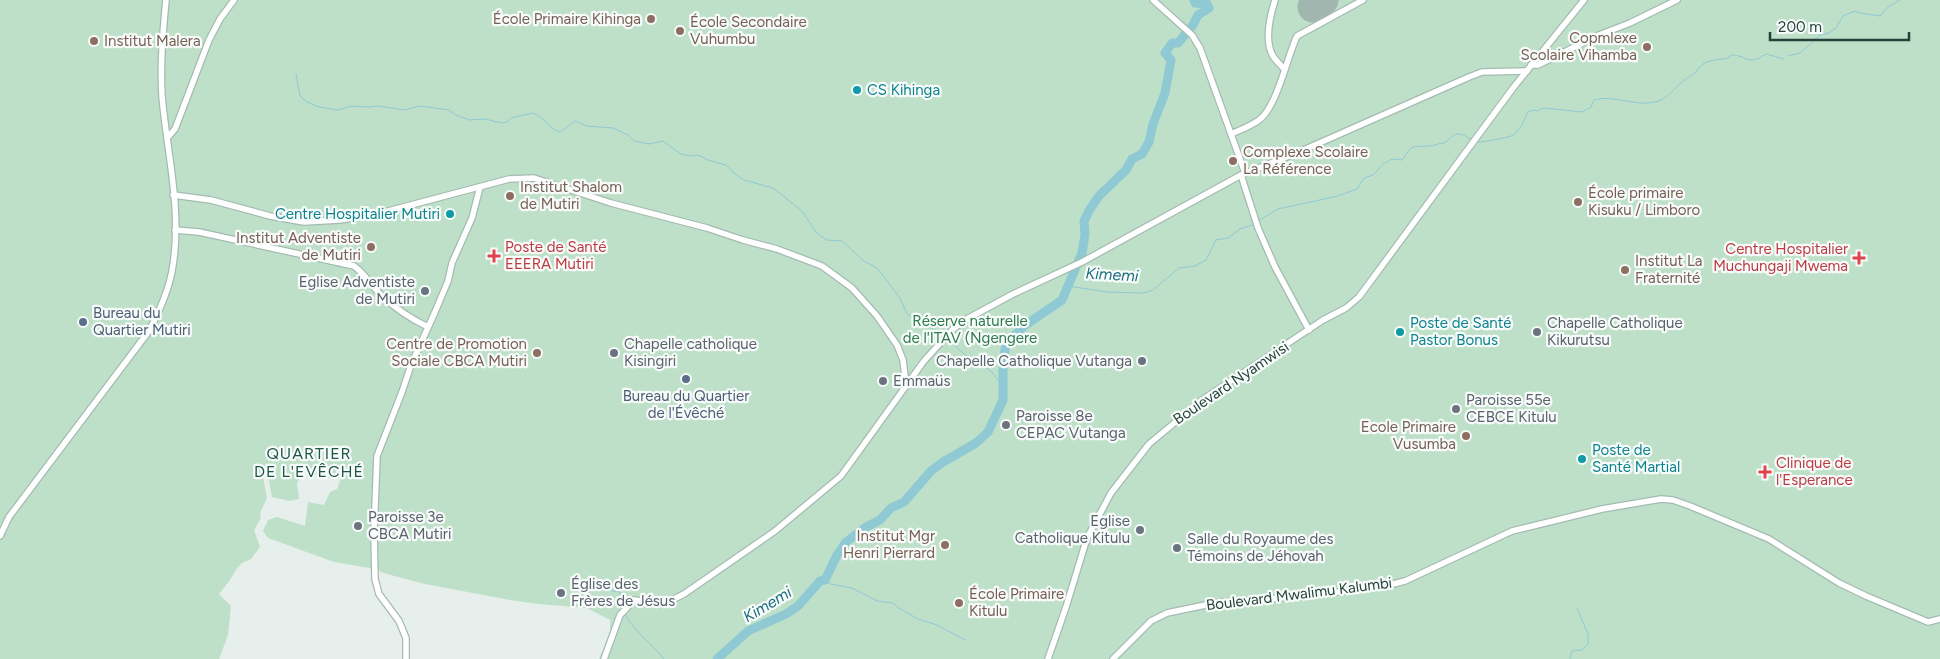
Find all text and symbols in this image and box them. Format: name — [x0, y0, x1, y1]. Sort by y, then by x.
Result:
place label: École Primaire Kihinga — [493, 10, 641, 28]
scale bar — [1770, 10, 1909, 42]
marker: École Primaire Kihinga — [645, 13, 657, 25]
place label: École Secondaire Vuhumbu — [690, 13, 807, 48]
text: 200 m — [1778, 18, 1822, 36]
marker: École Secondaire Vuhumbu — [674, 25, 686, 37]
place label: Copmlexe Scolaire Vihamba — [1520, 29, 1637, 64]
place label: Institut Malera — [104, 32, 201, 50]
marker: Institut Malera — [88, 35, 100, 47]
marker: Copmlexe Scolaire Vihamba — [1641, 41, 1653, 53]
place label: CS Kihinga — [867, 81, 940, 99]
marker: CS Kihinga — [851, 84, 863, 96]
place label: Complexe Scolaire La Référence — [1243, 143, 1368, 178]
marker: Complexe Scolaire La Référence — [1227, 155, 1239, 167]
place label: Institut Shalom de Mutiri — [520, 178, 622, 213]
place label: École primaire Kisuku / Limboro — [1588, 184, 1700, 219]
marker: Institut Shalom de Mutiri — [504, 190, 516, 202]
marker: École primaire Kisuku / Limboro — [1572, 196, 1584, 208]
place label: Centre Hospitalier Mutiri — [275, 205, 440, 223]
marker: Centre Hospitalier Mutiri — [444, 208, 456, 220]
place label: Institut Adventiste de Mutiri — [236, 229, 361, 264]
place label: Poste de Santé EEERA Mutiri — [505, 238, 607, 273]
place label: Centre Hospitalier Muchungaji Mwema — [1713, 240, 1848, 275]
marker: Institut Adventiste de Mutiri — [365, 241, 377, 253]
marker: Poste de Santé EEERA Mutiri — [487, 249, 501, 263]
marker: Centre Hospitalier Muchungaji Mwema — [1852, 251, 1866, 265]
place label: Institut La Fraternité — [1635, 252, 1702, 287]
water label: Kimemi — [1085, 264, 1139, 285]
marker: Institut La Fraternité — [1619, 264, 1631, 276]
place label: Eglise Adventiste de Mutiri — [299, 273, 415, 308]
marker: Eglise Adventiste de Mutiri — [419, 285, 431, 297]
place label: Bureau du Quartier Mutiri — [93, 304, 191, 339]
park label: Réserve naturelle de l'ITAV (Ngengere — [903, 312, 1037, 347]
place label: Poste de Santé Pastor Bonus — [1410, 314, 1512, 349]
place label: Chapelle Catholique Kikurutsu — [1547, 314, 1683, 349]
marker: Bureau du Quartier Mutiri — [77, 316, 89, 328]
marker: Poste de Santé Pastor Bonus — [1394, 326, 1406, 338]
marker: Chapelle Catholique Kikurutsu — [1531, 326, 1543, 338]
place label: Centre de Promotion Sociale CBCA Mutiri — [386, 335, 527, 370]
place label: Chapelle catholique Kisingiri — [624, 335, 757, 370]
street label: Boulevard Nyamwisi — [1170, 338, 1292, 428]
marker: Centre de Promotion Sociale CBCA Mutiri — [531, 347, 543, 359]
marker: Chapelle catholique Kisingiri — [608, 347, 620, 359]
place label: Chapelle Catholique Vutanga — [936, 352, 1132, 370]
marker: Chapelle Catholique Vutanga — [1136, 355, 1148, 367]
place label: Emmaüs — [893, 372, 950, 390]
marker: Bureau du Quartier de l'Évêché — [680, 373, 692, 385]
marker: Emmaüs — [877, 375, 889, 387]
place label: Bureau du Quartier de l'Évêché — [623, 387, 749, 422]
place label: Paroisse 55e CEBCE Kitulu — [1466, 391, 1557, 426]
marker: Paroisse 55e CEBCE Kitulu — [1450, 403, 1462, 415]
place label: Paroisse 8e CEPAC Vutanga — [1016, 407, 1126, 442]
place label: Ecole Primaire Vusumba — [1361, 418, 1456, 453]
marker: Paroisse 8e CEPAC Vutanga — [1000, 419, 1012, 431]
marker: Ecole Primaire Vusumba — [1460, 430, 1472, 442]
place label: Poste de Santé Martial — [1592, 441, 1680, 476]
district label: QUARTIER DE L'EVÊCHÉ — [254, 444, 364, 481]
marker: Poste de Santé Martial — [1576, 453, 1588, 465]
place label: Clinique de l'Esperance — [1776, 454, 1853, 489]
marker: Clinique de l'Esperance — [1758, 465, 1772, 479]
place label: Paroisse 3e CBCA Mutiri — [368, 508, 451, 543]
place label: Eglise Catholique Kitulu — [1015, 512, 1130, 547]
marker: Paroisse 3e CBCA Mutiri — [352, 520, 364, 532]
marker: Eglise Catholique Kitulu — [1134, 524, 1146, 536]
place label: Institut Mgr Henri Pierrard — [843, 527, 935, 562]
place label: Salle du Royaume des Témoins de Jéhovah — [1187, 530, 1333, 565]
marker: Institut Mgr Henri Pierrard — [939, 539, 951, 551]
marker: Salle du Royaume des Témoins de Jéhovah — [1171, 542, 1183, 554]
street label: Boulevard Mwalimu Kalumbi — [1205, 574, 1393, 614]
place label: Église des Frères de Jésus — [571, 575, 675, 610]
water label: Kimemi — [740, 582, 795, 626]
place label: École Primaire Kitulu — [969, 585, 1064, 620]
marker: Église des Frères de Jésus — [555, 587, 567, 599]
marker: École Primaire Kitulu — [953, 597, 965, 609]

